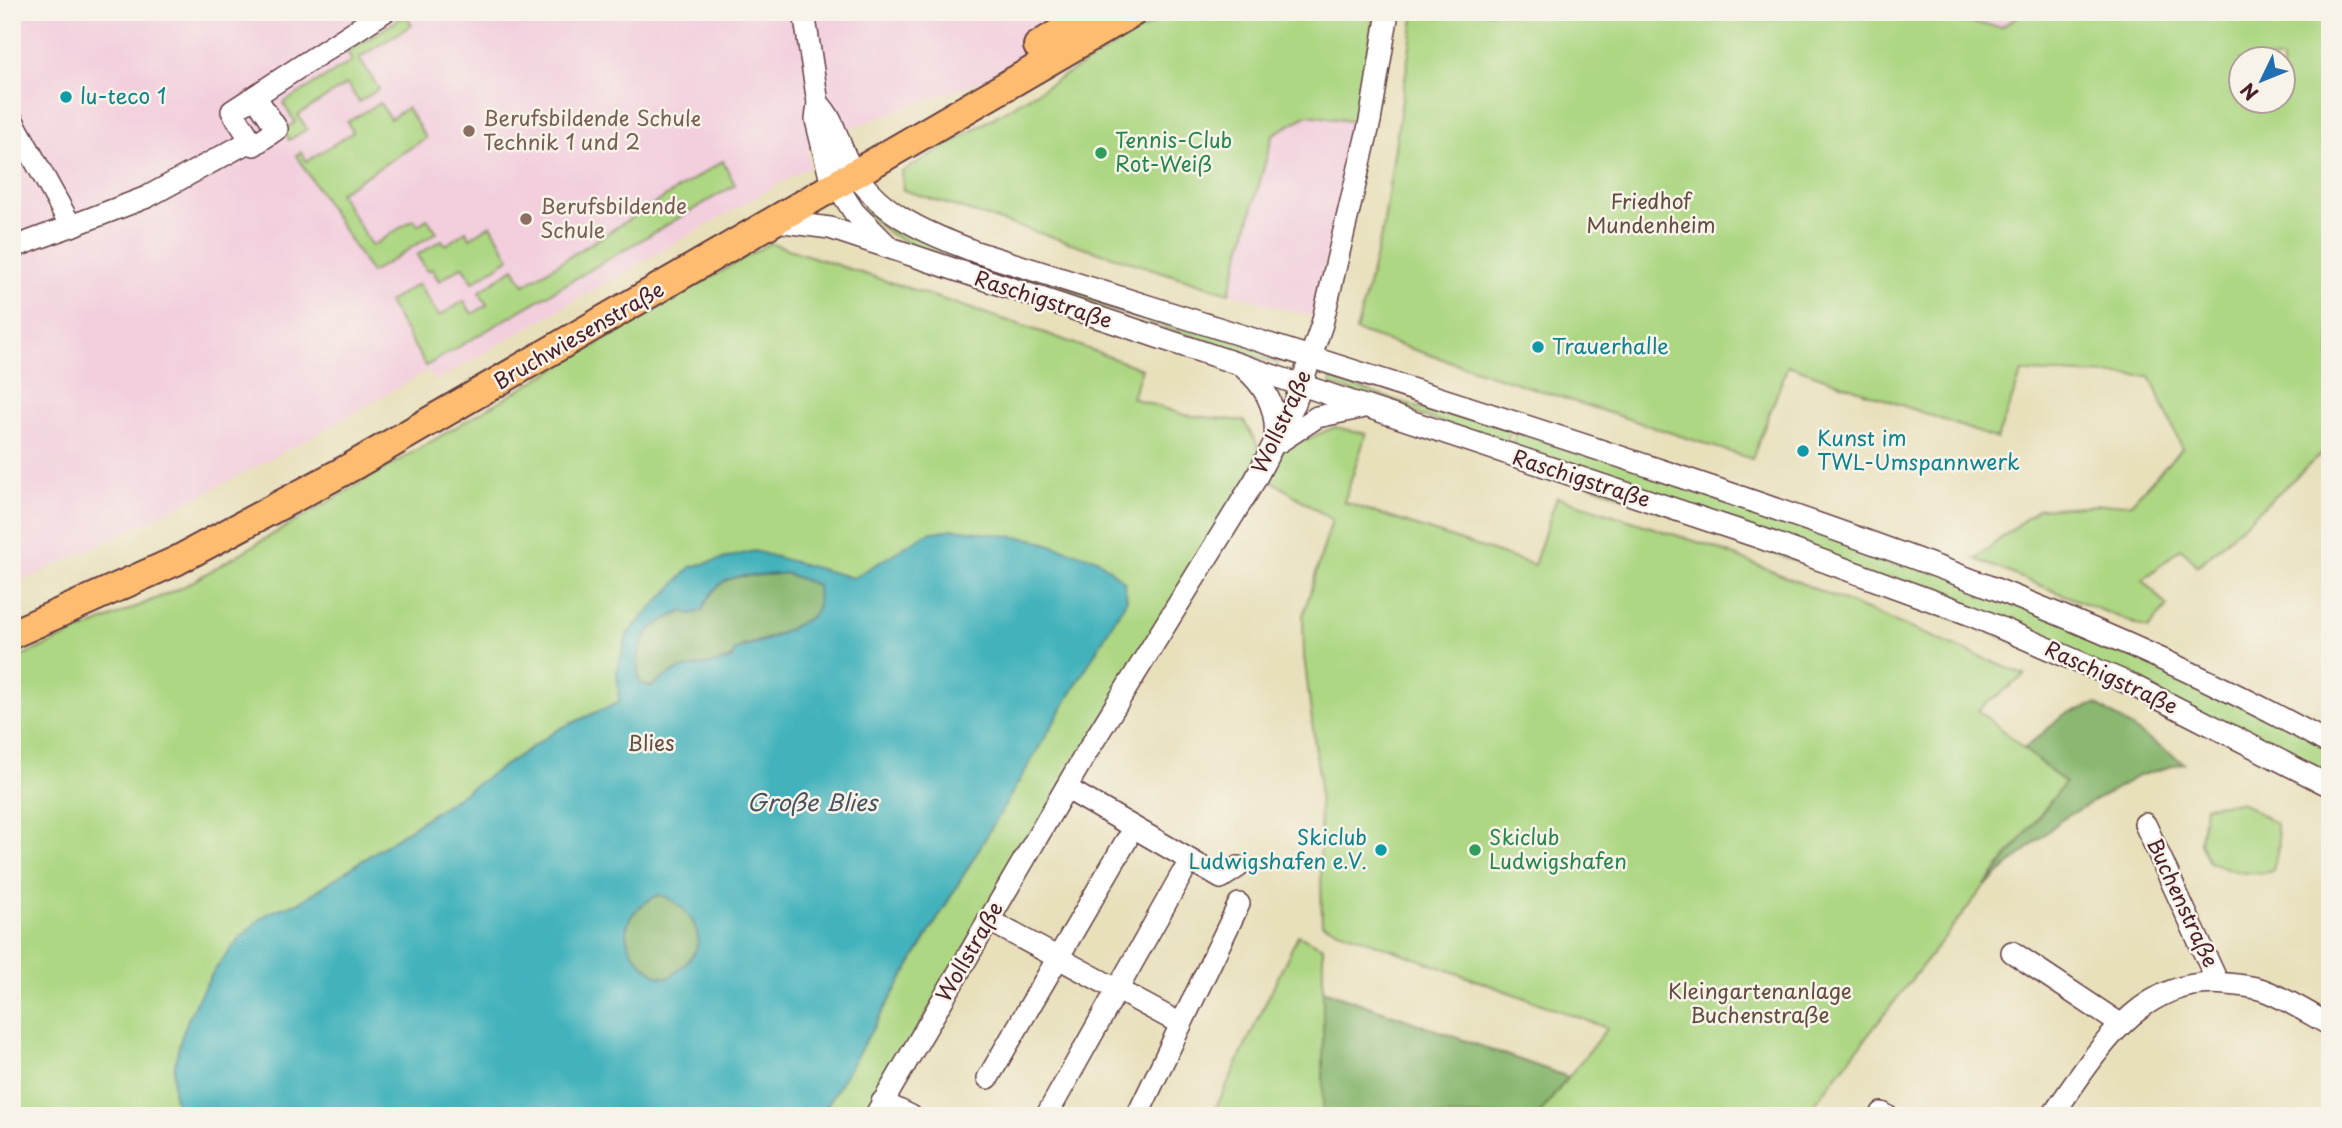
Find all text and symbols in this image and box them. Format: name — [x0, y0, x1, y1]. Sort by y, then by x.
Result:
north arrow — [2226, 46, 2296, 116]
text: N — [2233, 77, 2264, 107]
place label: lu-teco 1 — [80, 79, 166, 111]
marker: lu-teco 1 — [58, 89, 74, 105]
place label: Berufsbildende Schule Technik 1 und 2 — [483, 101, 701, 157]
marker: Berufsbildende Schule Technik 1 und 2 — [461, 123, 477, 139]
place label: Tennis-Club Rot-Weiß — [1115, 123, 1232, 179]
marker: Tennis-Club Rot-Weiß — [1093, 145, 1109, 161]
park label: Friedhof Mundenheim — [1586, 184, 1716, 240]
place label: Berufsbildende Schule — [540, 189, 687, 245]
marker: Berufsbildende Schule — [518, 211, 534, 227]
street label: Raschigstraße — [971, 261, 1117, 335]
street label: Bruchwiesenstraße — [487, 272, 669, 396]
place label: Trauerhalle — [1552, 329, 1669, 361]
marker: Trauerhalle — [1530, 339, 1546, 355]
street label: Wollstraße — [1242, 364, 1318, 478]
place label: Kunst im TWL-Umspannwerk — [1817, 421, 2020, 477]
street label: Raschigstraße — [1509, 440, 1655, 514]
marker: Kunst im TWL-Umspannwerk — [1795, 443, 1811, 459]
street label: Raschigstraße — [2040, 631, 2184, 721]
park label: Blies — [627, 726, 675, 758]
water label: Große Blies — [747, 784, 880, 819]
place label: Skiclub Ludwigshafen e.V. — [1189, 820, 1367, 876]
place label: Skiclub Ludwigshafen — [1489, 820, 1627, 876]
street label: Buchenstraße — [2140, 832, 2228, 972]
marker: Skiclub Ludwigshafen e.V. — [1373, 842, 1389, 858]
marker: Skiclub Ludwigshafen — [1467, 842, 1483, 858]
street label: Wollstraße — [927, 895, 1010, 1007]
park label: Kleingartenanlage Buchenstraße — [1668, 974, 1852, 1030]

